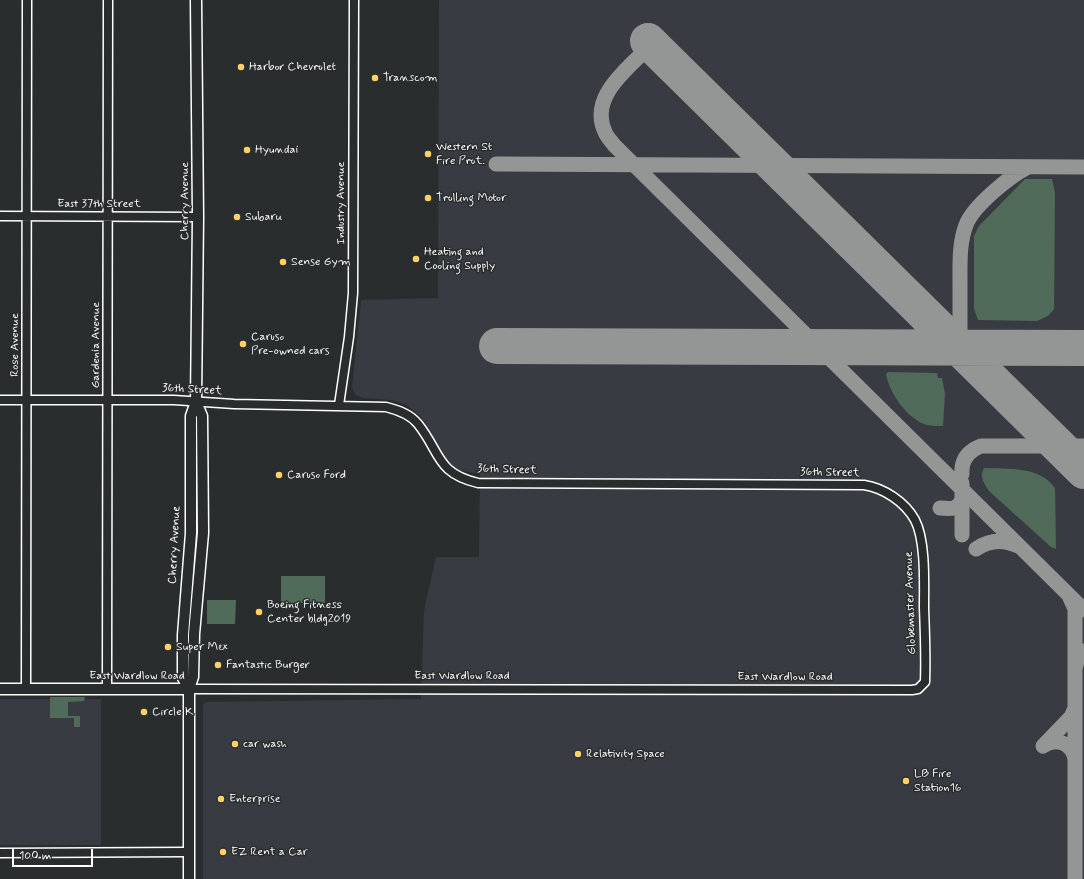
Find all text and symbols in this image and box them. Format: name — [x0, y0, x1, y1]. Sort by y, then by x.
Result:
place label: Harbor Chevrolet — [249, 60, 336, 74]
marker: Harbor Chevrolet — [236, 62, 246, 72]
place label: Transcom — [383, 71, 438, 85]
marker: Transcom — [370, 73, 380, 83]
place label: Western St Fire Prot. — [436, 140, 492, 168]
place label: Hyundai — [255, 143, 298, 157]
marker: Hyundai — [242, 145, 252, 155]
marker: Western St Fire Prot. — [423, 149, 433, 159]
street label: Cherry Avenue — [178, 162, 192, 240]
street label: Industry Avenue — [334, 162, 348, 244]
place label: Trolling Motor — [436, 191, 507, 205]
marker: Trolling Motor — [423, 193, 433, 203]
street label: East 37th Street — [57, 197, 141, 211]
place label: Subaru — [245, 210, 282, 224]
marker: Subaru — [232, 212, 242, 222]
place label: Heating and Cooling Supply — [424, 245, 495, 273]
marker: Heating and Cooling Supply — [411, 254, 421, 264]
place label: Sense Gym — [291, 255, 351, 269]
marker: Sense Gym — [278, 257, 288, 267]
street label: Gardenia Avenue — [89, 302, 103, 388]
street label: Rose Avenue — [8, 313, 22, 377]
place label: Caruso Pre-owned cars — [251, 330, 330, 358]
marker: Caruso Pre-owned cars — [238, 339, 248, 349]
street label: 36th Street — [162, 381, 222, 399]
street label: 36th Street — [477, 462, 537, 478]
street label: 36th Street — [800, 465, 860, 481]
place label: Caruso Ford — [287, 468, 346, 482]
marker: Caruso Ford — [274, 470, 284, 480]
street label: Cherry Avenue — [166, 506, 184, 584]
street label: Globemaster Avenue — [902, 551, 920, 655]
place label: Boeing Fitness Center bldg2019 — [267, 598, 351, 626]
marker: Boeing Fitness Center bldg2019 — [254, 607, 264, 617]
place label: Super Mex — [176, 640, 228, 654]
marker: Super Mex — [163, 642, 173, 652]
place label: Fantastic Burger — [226, 658, 310, 672]
marker: Fantastic Burger — [213, 660, 223, 670]
street label: East Wardlow Road — [89, 669, 185, 683]
street label: East Wardlow Road — [414, 669, 510, 683]
street label: East Wardlow Road — [737, 670, 833, 684]
place label: Circle K — [152, 705, 193, 719]
marker: Circle K — [139, 707, 149, 717]
place label: car wash — [243, 737, 287, 751]
marker: car wash — [230, 739, 240, 749]
place label: Relativity Space — [586, 747, 665, 761]
marker: Relativity Space — [573, 749, 583, 759]
place label: LB Fire Station16 — [914, 767, 962, 795]
marker: LB Fire Station16 — [901, 776, 911, 786]
place label: Enterprise — [229, 792, 281, 806]
marker: Enterprise — [216, 794, 226, 804]
scale bar — [14, 841, 95, 867]
place label: EZ Rent a Car — [231, 845, 308, 859]
marker: EZ Rent a Car — [218, 847, 228, 857]
text: 100 m — [19, 848, 51, 864]

